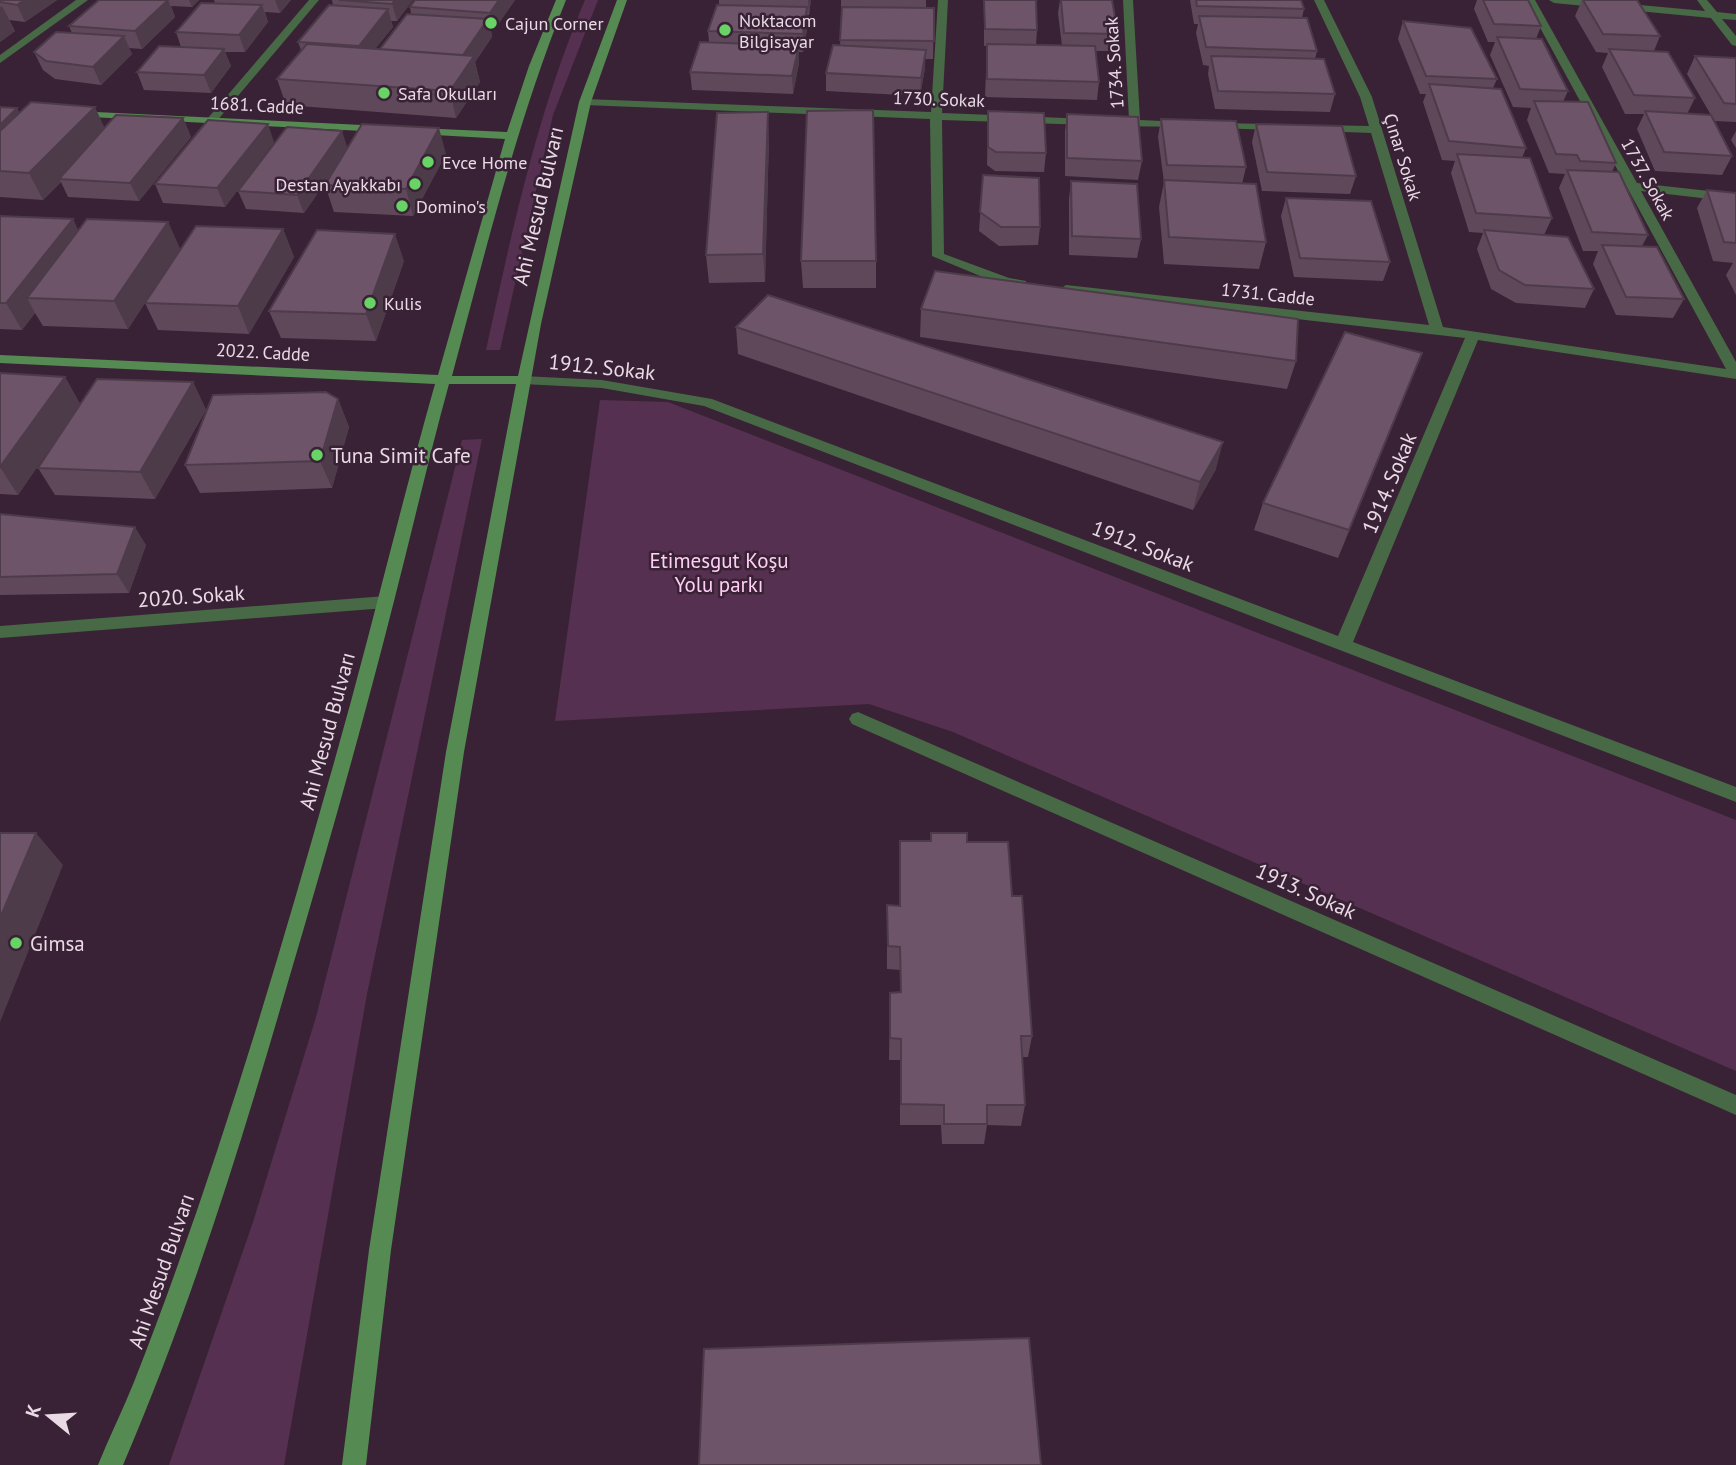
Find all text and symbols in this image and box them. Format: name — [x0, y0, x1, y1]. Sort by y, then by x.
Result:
place label: Noktacom Bilgisayar — [739, 9, 816, 53]
place label: Cajun Corner — [505, 12, 604, 35]
marker: Cajun Corner — [483, 15, 499, 31]
street label: 1734. Sokak — [1099, 16, 1129, 110]
marker: Noktacom Bilgisayar — [717, 22, 733, 38]
place label: Safa Okulları — [398, 82, 497, 105]
marker: Safa Okulları — [376, 85, 392, 101]
street label: 1730. Sokak — [893, 86, 986, 112]
street label: 1681. Cadde — [210, 91, 304, 119]
street label: Çınar Sokak — [1379, 111, 1427, 204]
street label: Ahi Mesud Bulvarı — [507, 124, 569, 288]
street label: 1737. Sokak — [1616, 134, 1680, 224]
place label: Evce Home — [442, 151, 527, 174]
marker: Evce Home — [420, 154, 436, 170]
place label: Destan Ayakkabı — [275, 173, 401, 196]
marker: Destan Ayakkabı — [407, 176, 423, 192]
place label: Domino's — [416, 195, 486, 218]
marker: Domino's — [394, 198, 410, 214]
street label: 1731. Cadde — [1220, 278, 1316, 310]
place label: Kulis — [384, 292, 422, 315]
marker: Kulis — [362, 295, 378, 311]
street label: 2022. Cadde — [216, 338, 310, 366]
street label: 1912. Sokak — [547, 348, 657, 386]
street label: 1914. Sokak — [1356, 428, 1422, 538]
place label: Tuna Simit Cafe — [331, 442, 471, 469]
marker: Tuna Simit Cafe — [309, 447, 325, 463]
street label: 1912. Sokak — [1088, 514, 1198, 578]
park label: Etimesgut Koşu Yolu parkı — [649, 547, 789, 598]
street label: 2020. Sokak — [137, 579, 245, 613]
street label: Ahi Mesud Bulvarı — [293, 649, 361, 813]
street label: 1913. Sokak — [1252, 857, 1360, 925]
place label: Gimsa — [30, 930, 85, 957]
marker: Gimsa — [8, 935, 24, 951]
street label: Ahi Mesud Bulvarı — [122, 1190, 200, 1352]
north arrow — [14, 1381, 84, 1451]
text: K — [20, 1401, 46, 1420]

